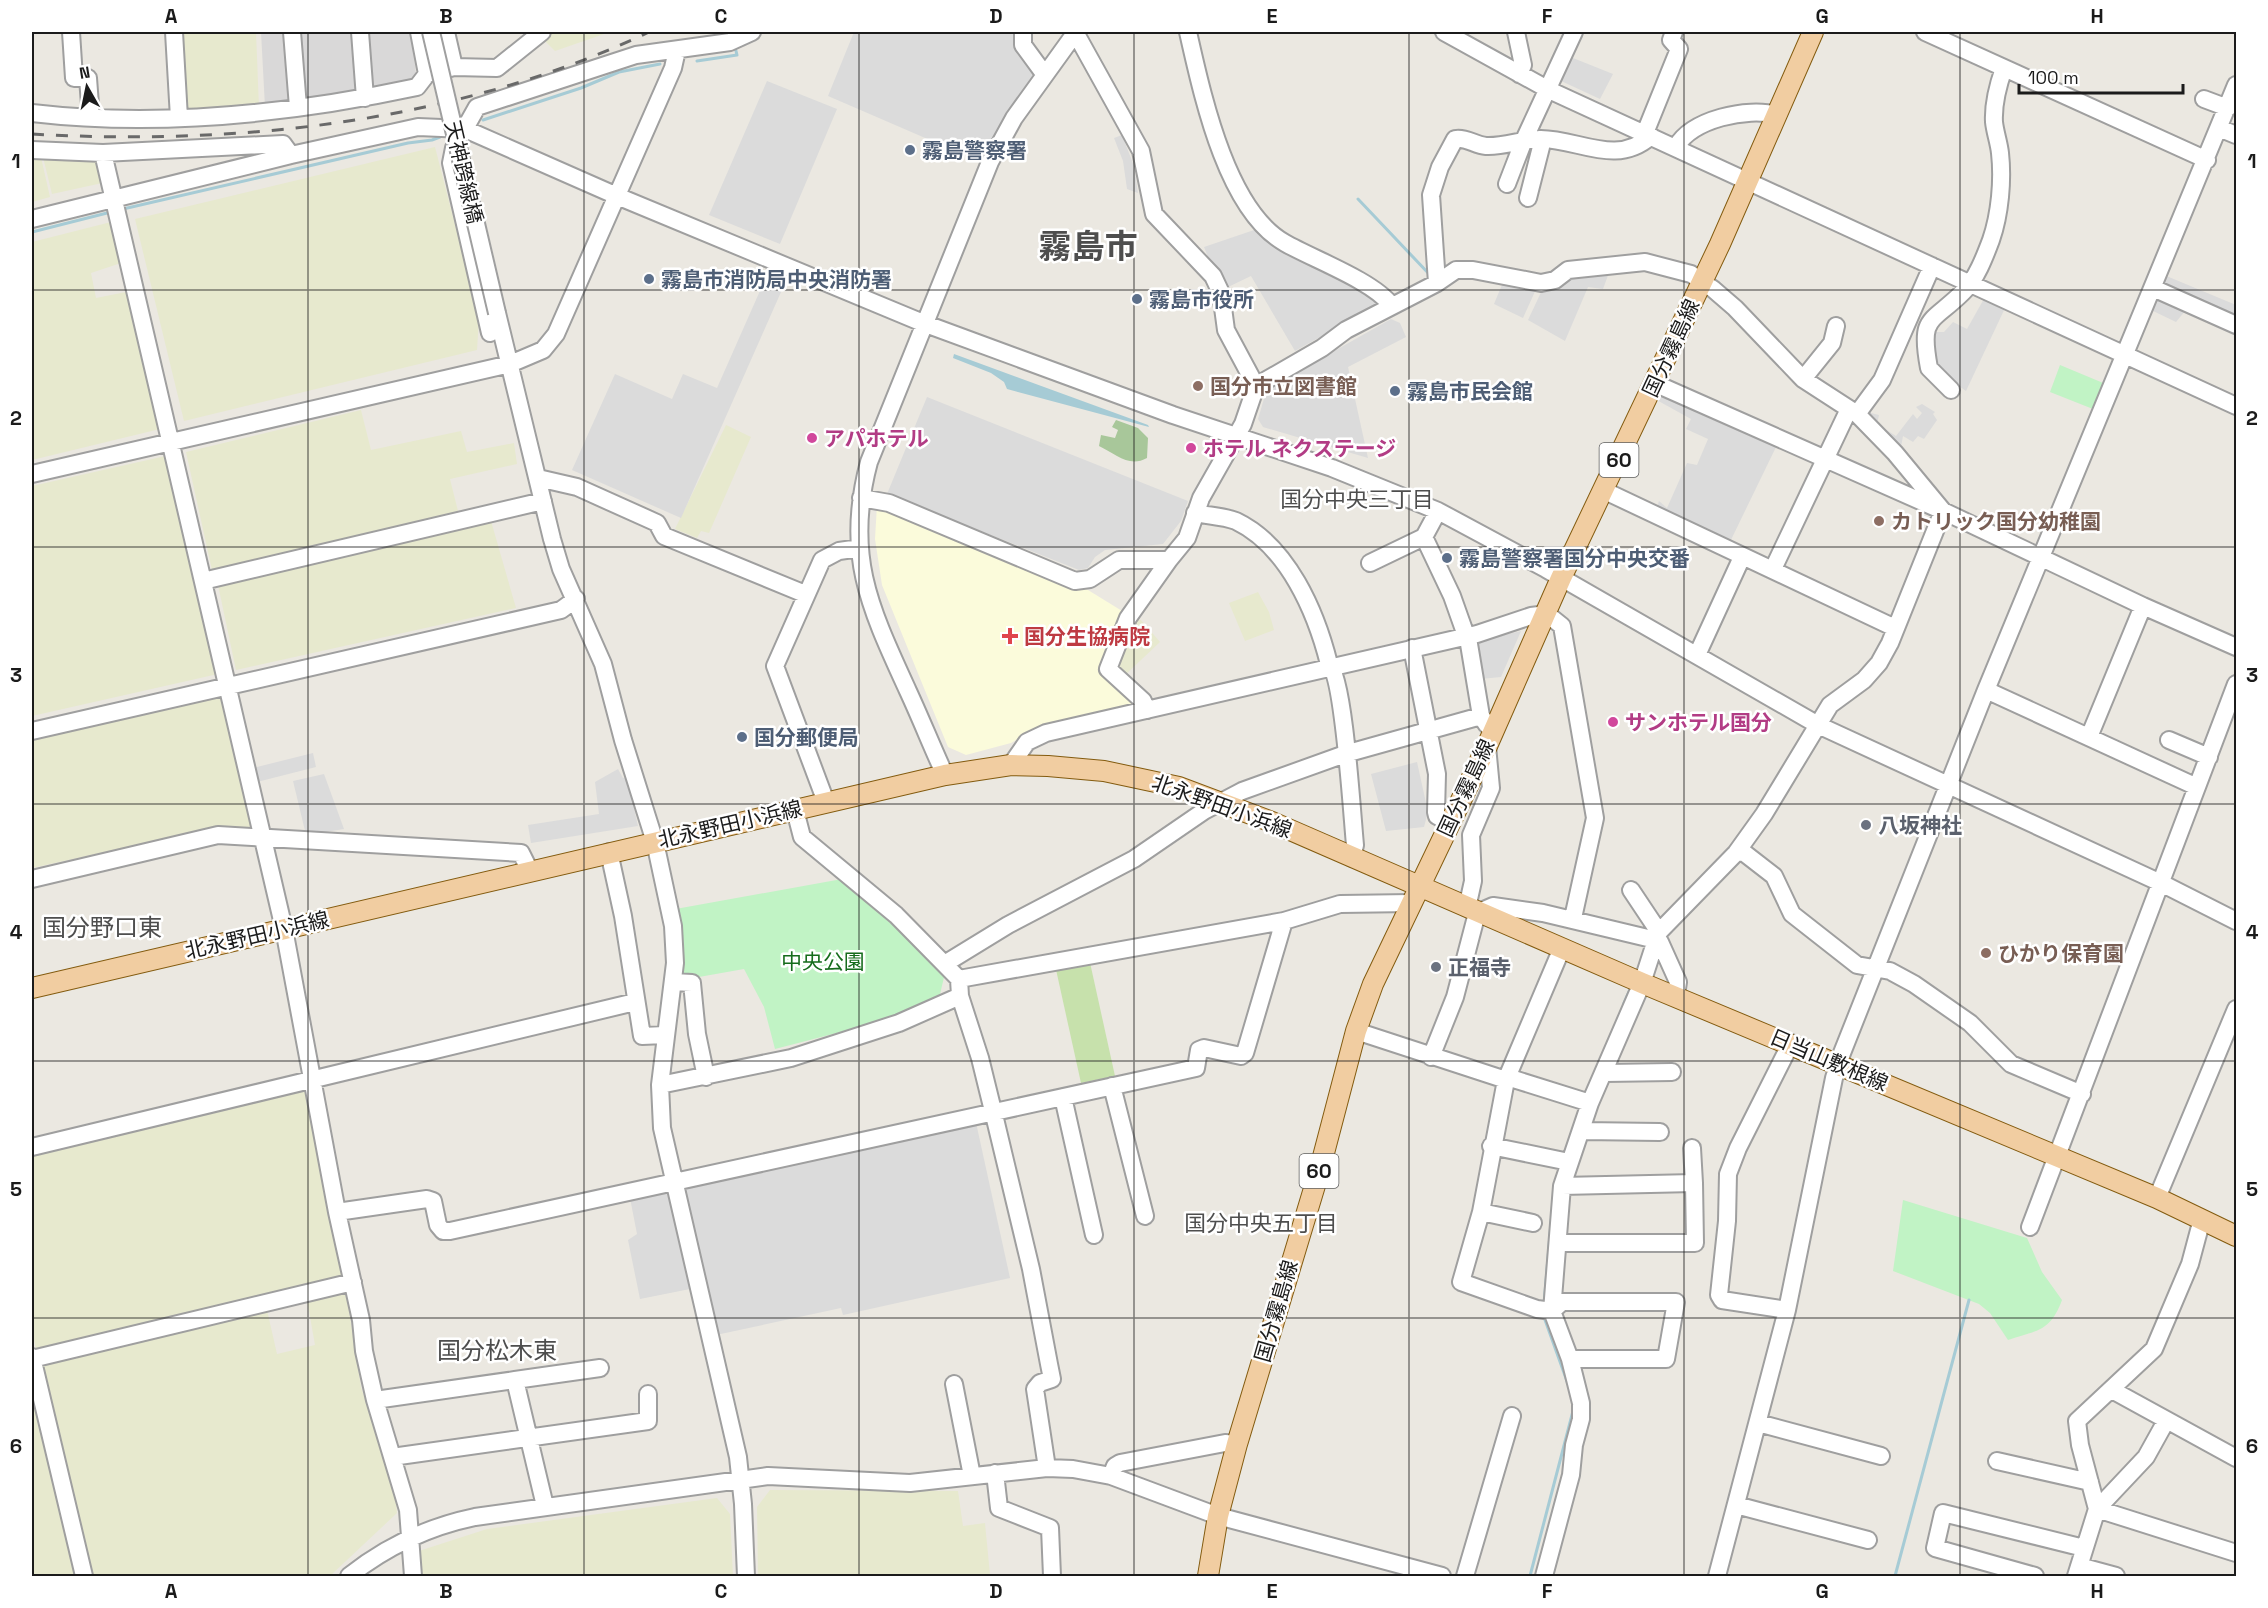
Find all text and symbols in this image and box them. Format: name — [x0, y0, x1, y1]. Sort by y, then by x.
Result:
text: A — [165, 3, 178, 29]
text: B — [439, 3, 453, 29]
text: C — [715, 3, 728, 29]
text: D — [989, 3, 1003, 29]
text: E — [1266, 3, 1278, 29]
text: F — [1542, 3, 1553, 29]
text: G — [1815, 3, 1829, 29]
text: H — [2090, 3, 2104, 29]
north arrow — [57, 57, 117, 117]
scale bar — [2019, 57, 2182, 95]
text: N — [78, 61, 92, 84]
text: 100 m — [2028, 66, 2079, 89]
street label: 天神跨線橋 — [439, 118, 489, 226]
place label: 霧島警察署 — [922, 137, 1027, 164]
marker: 霧島警察署 — [903, 143, 917, 157]
text: 1 — [11, 148, 21, 174]
text: 1 — [2247, 148, 2257, 174]
district label: 霧島市 — [1039, 226, 1138, 268]
place label: 霧島市消防局中央消防署 — [661, 266, 892, 293]
marker: 霧島市消防局中央消防署 — [642, 272, 656, 286]
place label: 霧島市役所 — [1149, 286, 1254, 313]
marker: 霧島市役所 — [1130, 292, 1144, 306]
street label: 国分霧島線 — [1637, 295, 1705, 401]
place label: 国分市立図書館 — [1210, 373, 1357, 400]
place label: 霧島市民会館 — [1407, 378, 1533, 405]
marker: 国分市立図書館 — [1191, 379, 1205, 393]
marker: 霧島市民会館 — [1388, 384, 1402, 398]
text: 2 — [10, 405, 22, 431]
text: 2 — [2246, 405, 2258, 431]
place label: アパホテル — [824, 425, 929, 452]
marker: アパホテル — [805, 431, 819, 445]
place label: ホテル ネクステージ — [1203, 435, 1396, 462]
marker: ホテル ネクステージ — [1184, 441, 1198, 455]
road number: 60 — [1600, 443, 1638, 477]
district label: 国分中央三丁目 — [1280, 485, 1434, 513]
place label: カトリック国分幼稚園 — [1891, 508, 2101, 535]
marker: カトリック国分幼稚園 — [1872, 514, 1886, 528]
place label: 霧島警察署国分中央交番 — [1459, 545, 1690, 572]
marker: 霧島警察署国分中央交番 — [1440, 551, 1454, 565]
place label: 国分生協病院 — [1024, 623, 1150, 650]
marker: 国分生協病院 — [1001, 627, 1019, 645]
text: 3 — [10, 662, 22, 688]
text: 3 — [2246, 662, 2258, 688]
place label: サンホテル国分 — [1625, 709, 1772, 736]
marker: サンホテル国分 — [1606, 715, 1620, 729]
place label: 国分郵便局 — [754, 724, 859, 751]
marker: 国分郵便局 — [735, 730, 749, 744]
street label: 国分霧島線 — [1432, 735, 1500, 841]
street label: 北永野田小浜線 — [1148, 768, 1296, 844]
street label: 北永野田小浜線 — [655, 794, 805, 854]
place label: 八坂神社 — [1878, 812, 1962, 839]
marker: 八坂神社 — [1859, 818, 1873, 832]
street label: 北永野田小浜線 — [182, 905, 332, 965]
district label: 国分野口東 — [42, 912, 162, 943]
text: 4 — [10, 919, 23, 945]
text: 4 — [2246, 919, 2259, 945]
place label: ひかり保育園 — [1998, 940, 2124, 967]
marker: ひかり保育園 — [1979, 946, 1993, 960]
park label: 中央公園 — [781, 948, 865, 975]
place label: 正福寺 — [1448, 954, 1511, 981]
marker: 正福寺 — [1429, 960, 1443, 974]
street label: 日当山敷根線 — [1766, 1023, 1892, 1097]
road number: 60 — [1300, 1154, 1338, 1188]
text: 5 — [10, 1176, 22, 1202]
text: 5 — [2246, 1176, 2258, 1202]
district label: 国分中央五丁目 — [1184, 1209, 1338, 1237]
street label: 国分霧島線 — [1249, 1257, 1303, 1365]
district label: 国分松木東 — [437, 1335, 557, 1366]
text: 6 — [10, 1433, 22, 1459]
text: 6 — [2246, 1433, 2258, 1459]
text: A — [165, 1578, 178, 1604]
text: B — [439, 1578, 453, 1604]
text: C — [715, 1578, 728, 1604]
text: D — [989, 1578, 1003, 1604]
text: E — [1266, 1578, 1278, 1604]
text: F — [1542, 1578, 1553, 1604]
text: G — [1815, 1578, 1829, 1604]
text: H — [2090, 1578, 2104, 1604]

